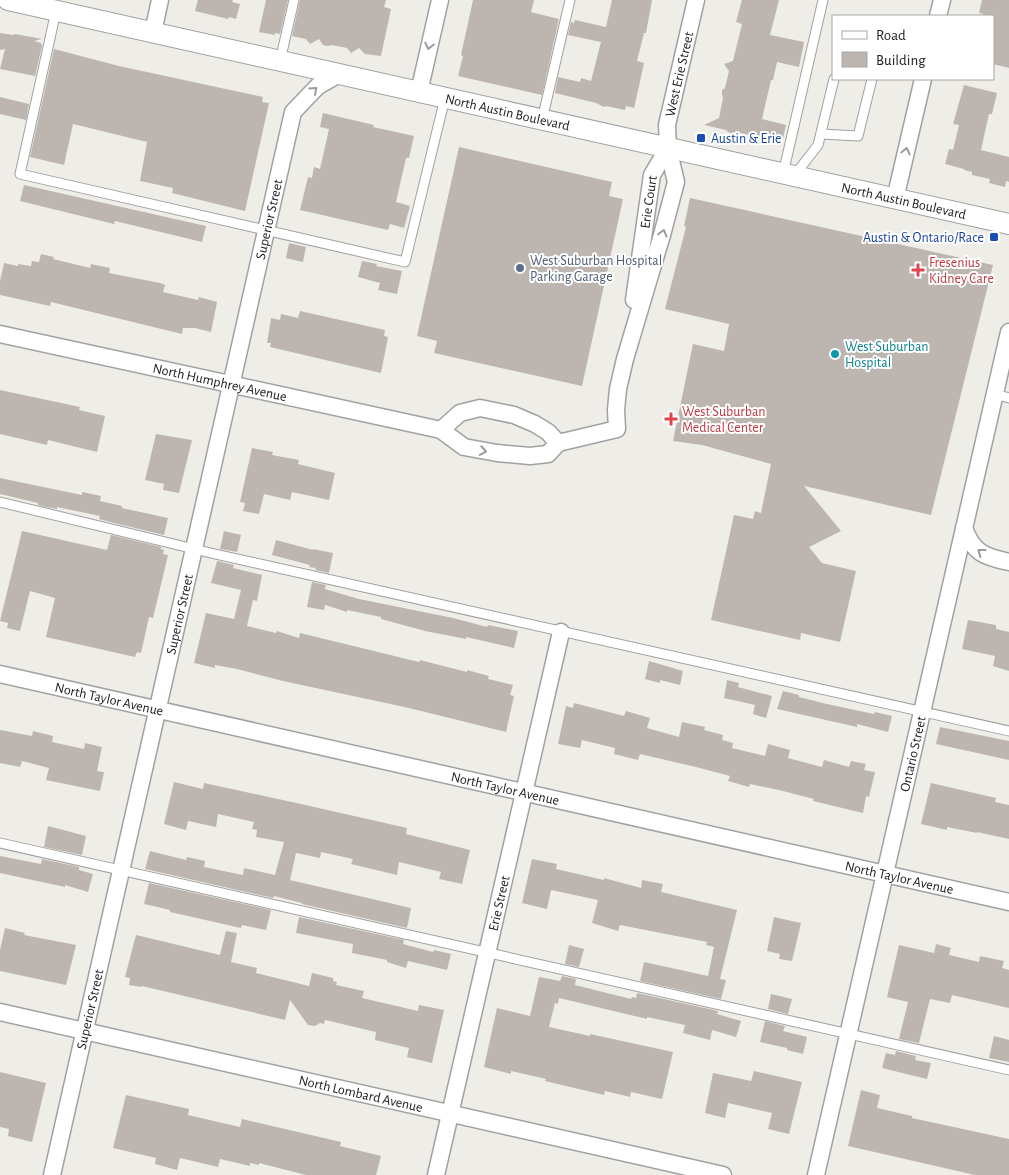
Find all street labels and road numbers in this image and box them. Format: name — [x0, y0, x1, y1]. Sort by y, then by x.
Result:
street label: West Erie Street — [663, 30, 697, 118]
street label: North Austin Boulevard — [444, 92, 571, 134]
street label: Erie Court — [638, 174, 660, 229]
street label: Superior Street — [254, 177, 286, 261]
street label: North Austin Boulevard — [840, 181, 967, 222]
street label: North Humphrey Avenue — [151, 361, 288, 404]
street label: Superior Street — [164, 572, 196, 656]
street label: North Taylor Avenue — [53, 681, 165, 719]
street label: Ontario Street — [898, 714, 929, 793]
street label: North Taylor Avenue — [449, 770, 561, 808]
street label: North Taylor Avenue — [844, 859, 955, 897]
street label: Erie Street — [486, 874, 513, 932]
street label: Superior Street — [75, 967, 107, 1051]
street label: North Lombard Avenue — [297, 1074, 424, 1115]

